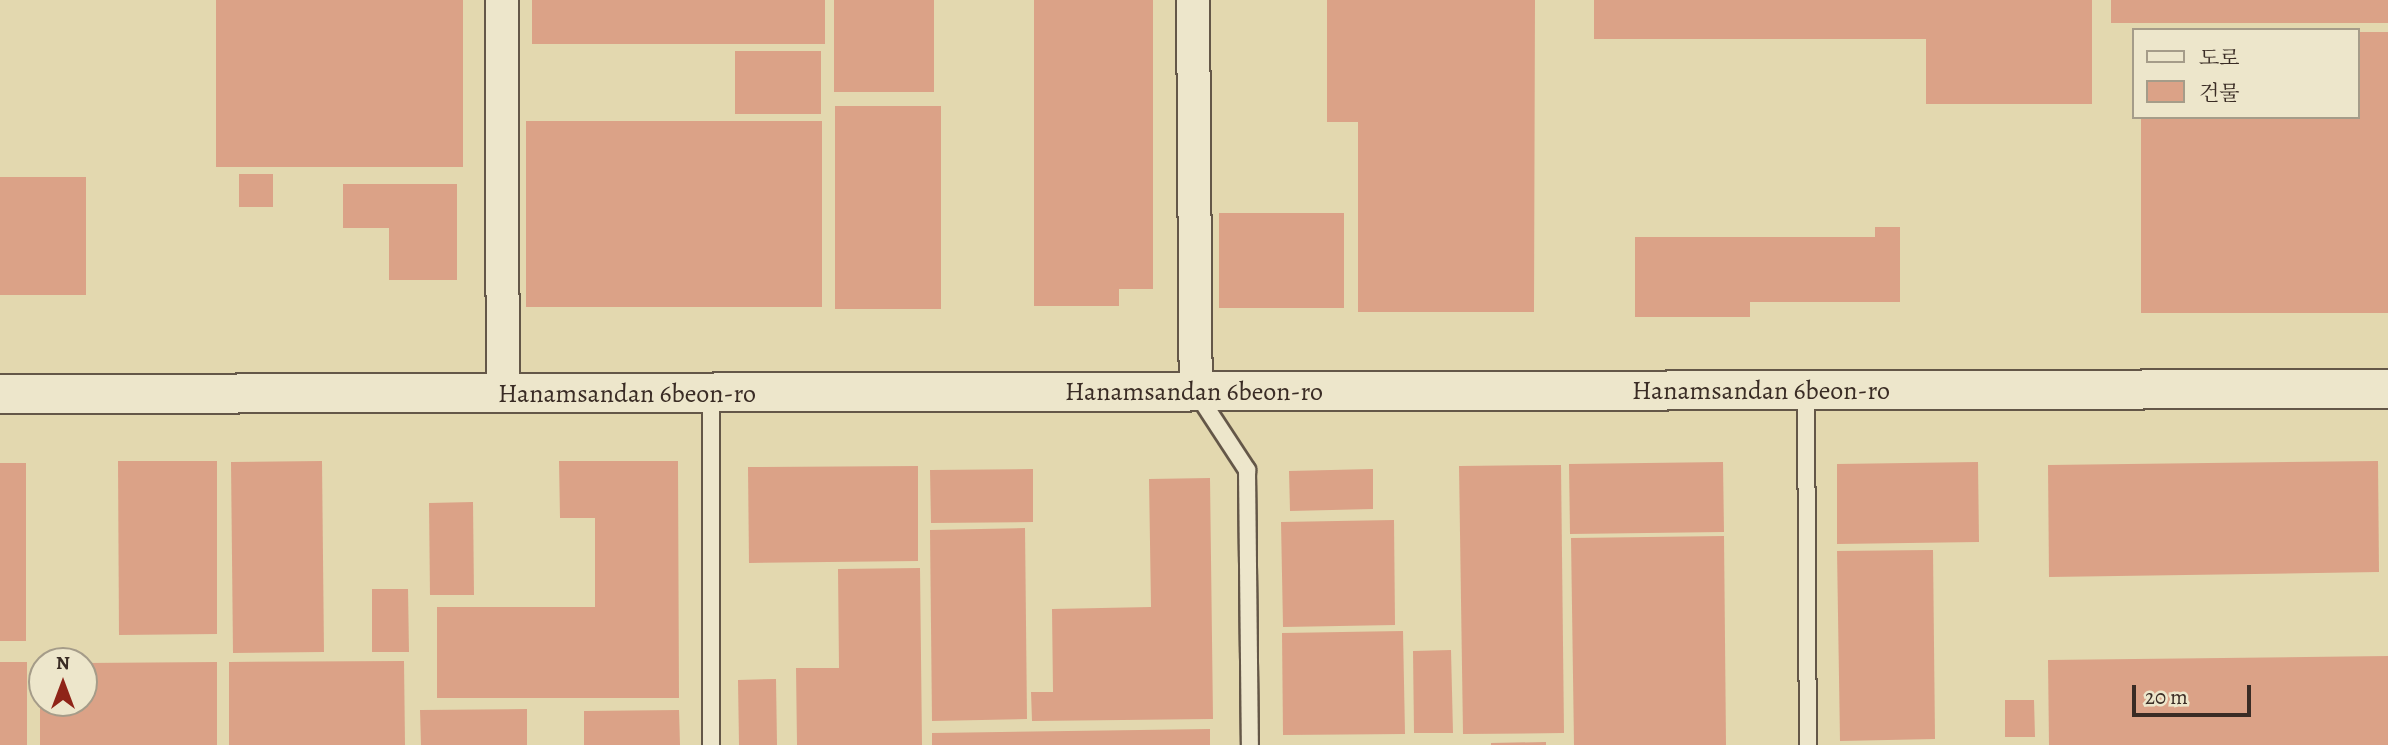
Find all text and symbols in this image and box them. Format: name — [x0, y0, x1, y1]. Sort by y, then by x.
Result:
legend — [2132, 28, 2360, 119]
text: 도로 — [2199, 44, 2240, 72]
text: 건물 — [2199, 79, 2240, 107]
street label: Hanamsandan 6beon-ro — [1632, 375, 1890, 407]
street label: Hanamsandan 6beon-ro — [1065, 376, 1323, 408]
street label: Hanamsandan 6beon-ro — [498, 378, 756, 410]
north arrow — [28, 647, 98, 717]
text: N — [56, 650, 70, 676]
scale bar — [2136, 672, 2255, 716]
text: 20 m — [2145, 683, 2188, 711]

